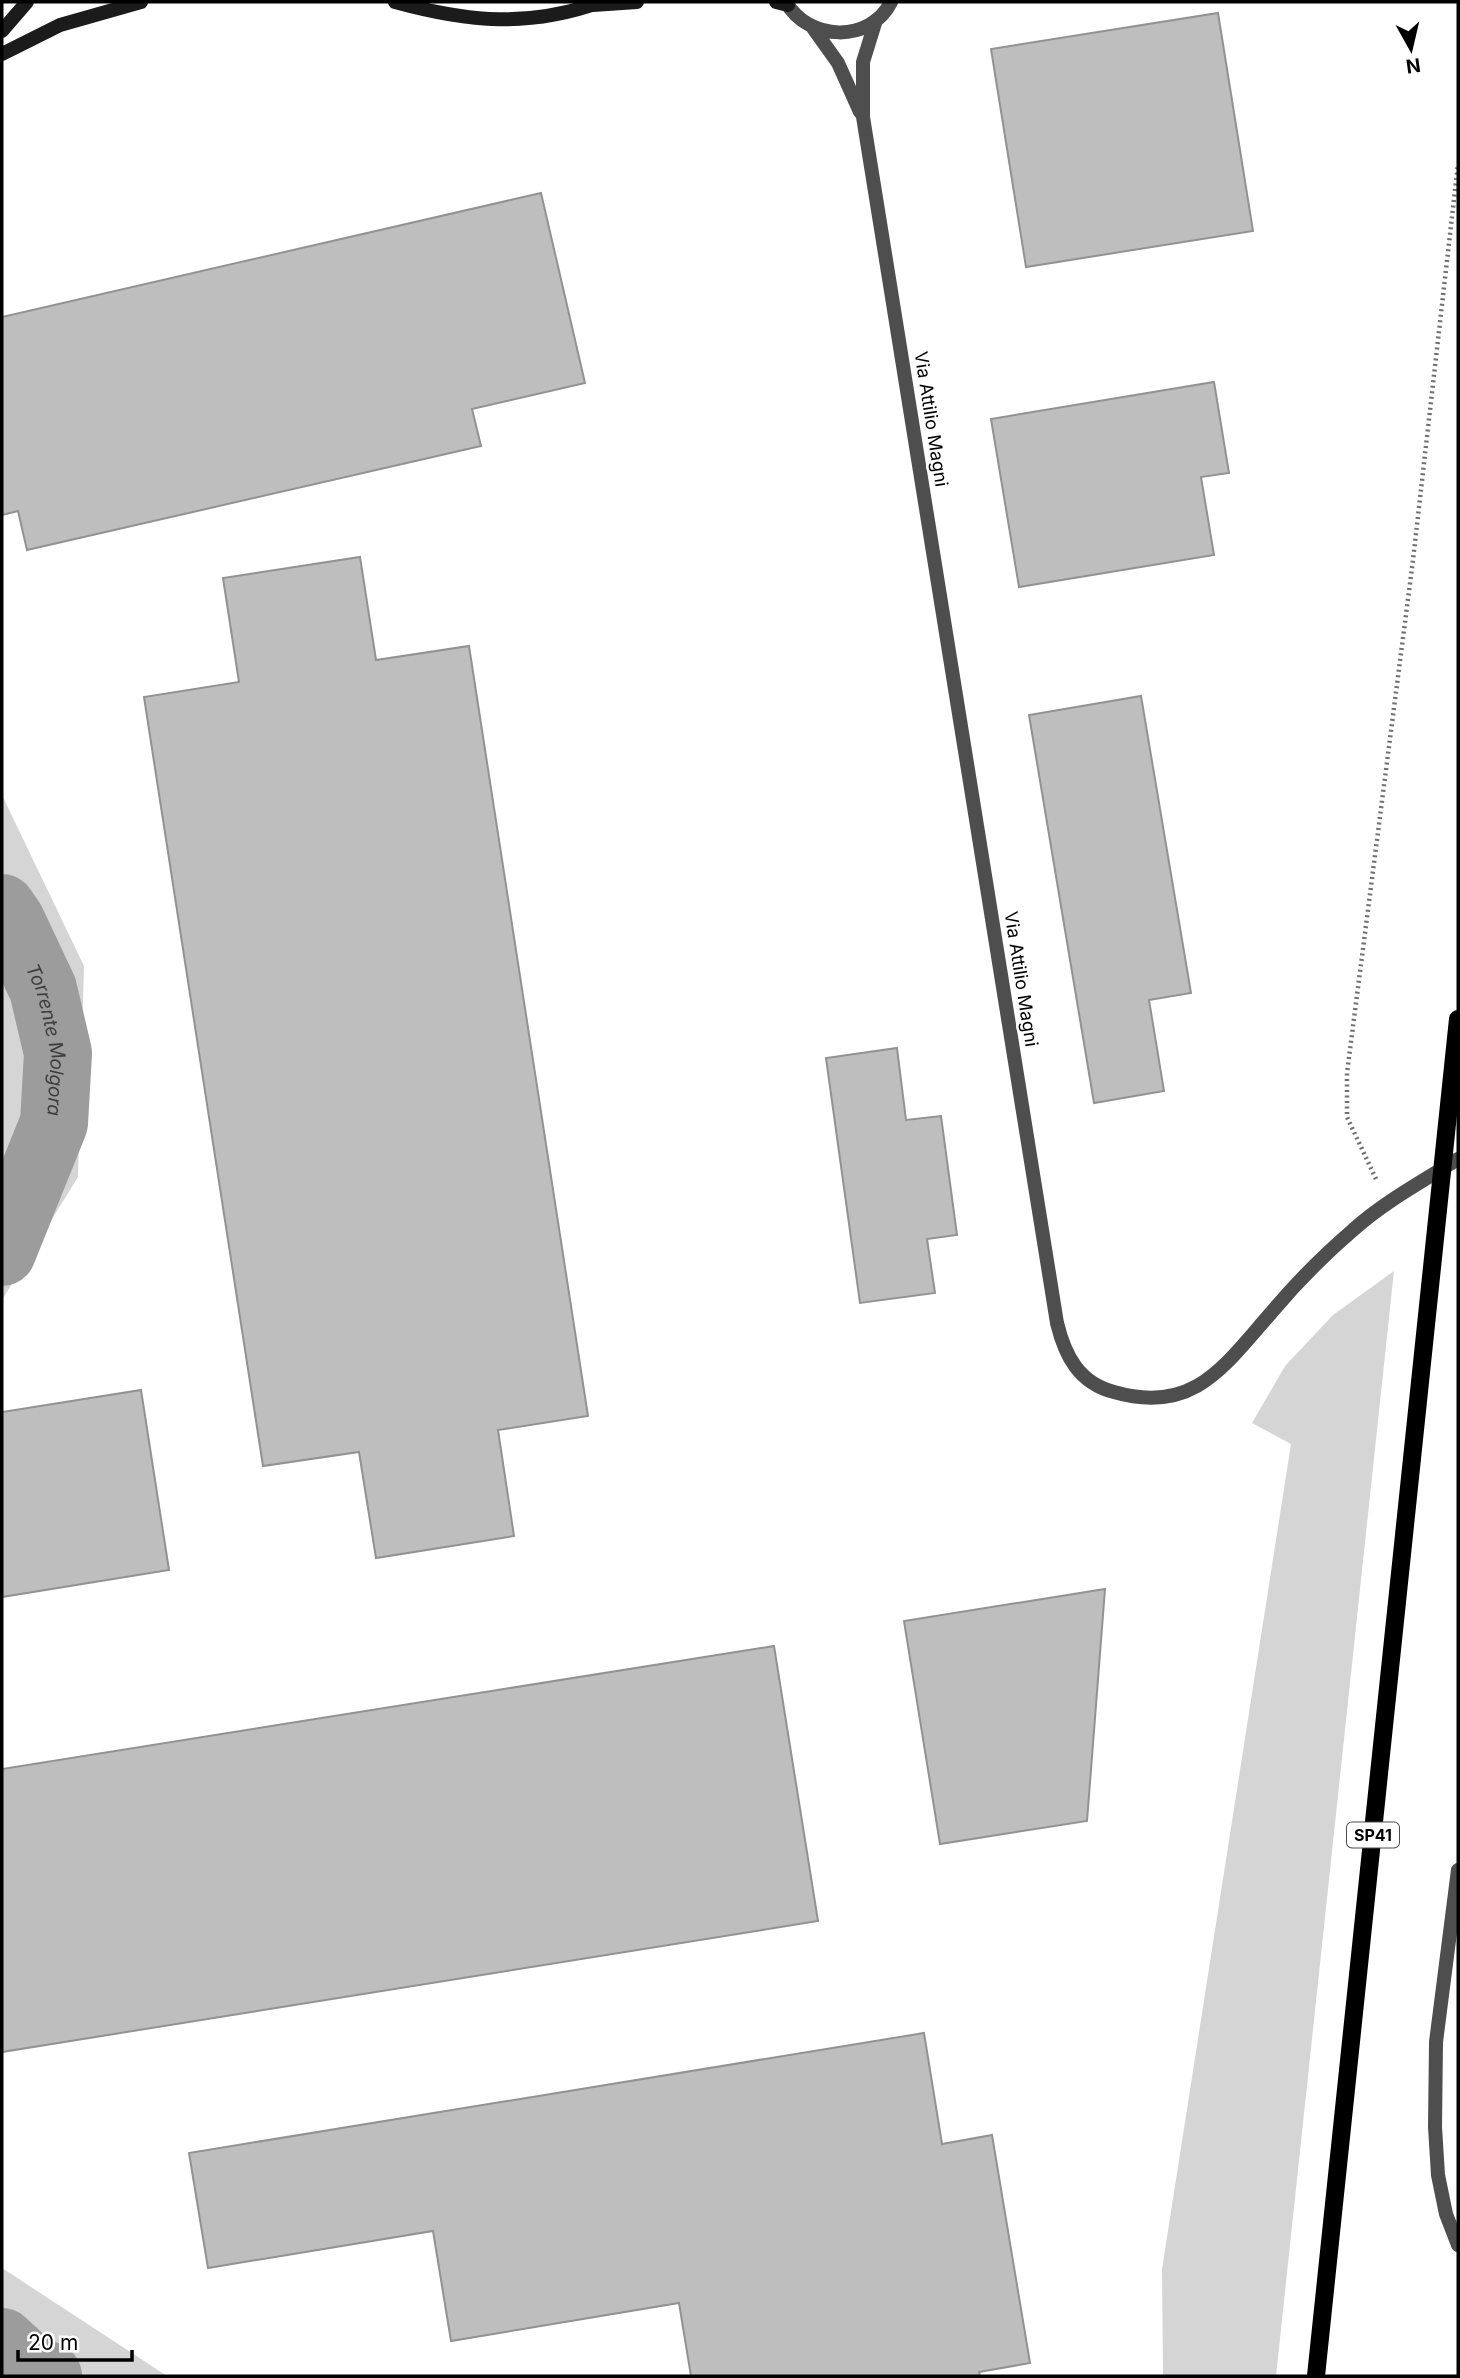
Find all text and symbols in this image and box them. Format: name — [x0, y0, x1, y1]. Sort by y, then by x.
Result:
north arrow — [1376, 14, 1446, 84]
text: N — [1405, 53, 1422, 78]
street label: Via Attilio Magni — [910, 350, 953, 488]
street label: Via Attilio Magni — [1000, 910, 1043, 1048]
water label: Torrente Molgora — [21, 960, 70, 1117]
road number: SP41 — [1347, 1823, 1399, 1848]
scale bar — [18, 2318, 131, 2362]
text: 20 m — [28, 2330, 78, 2355]

